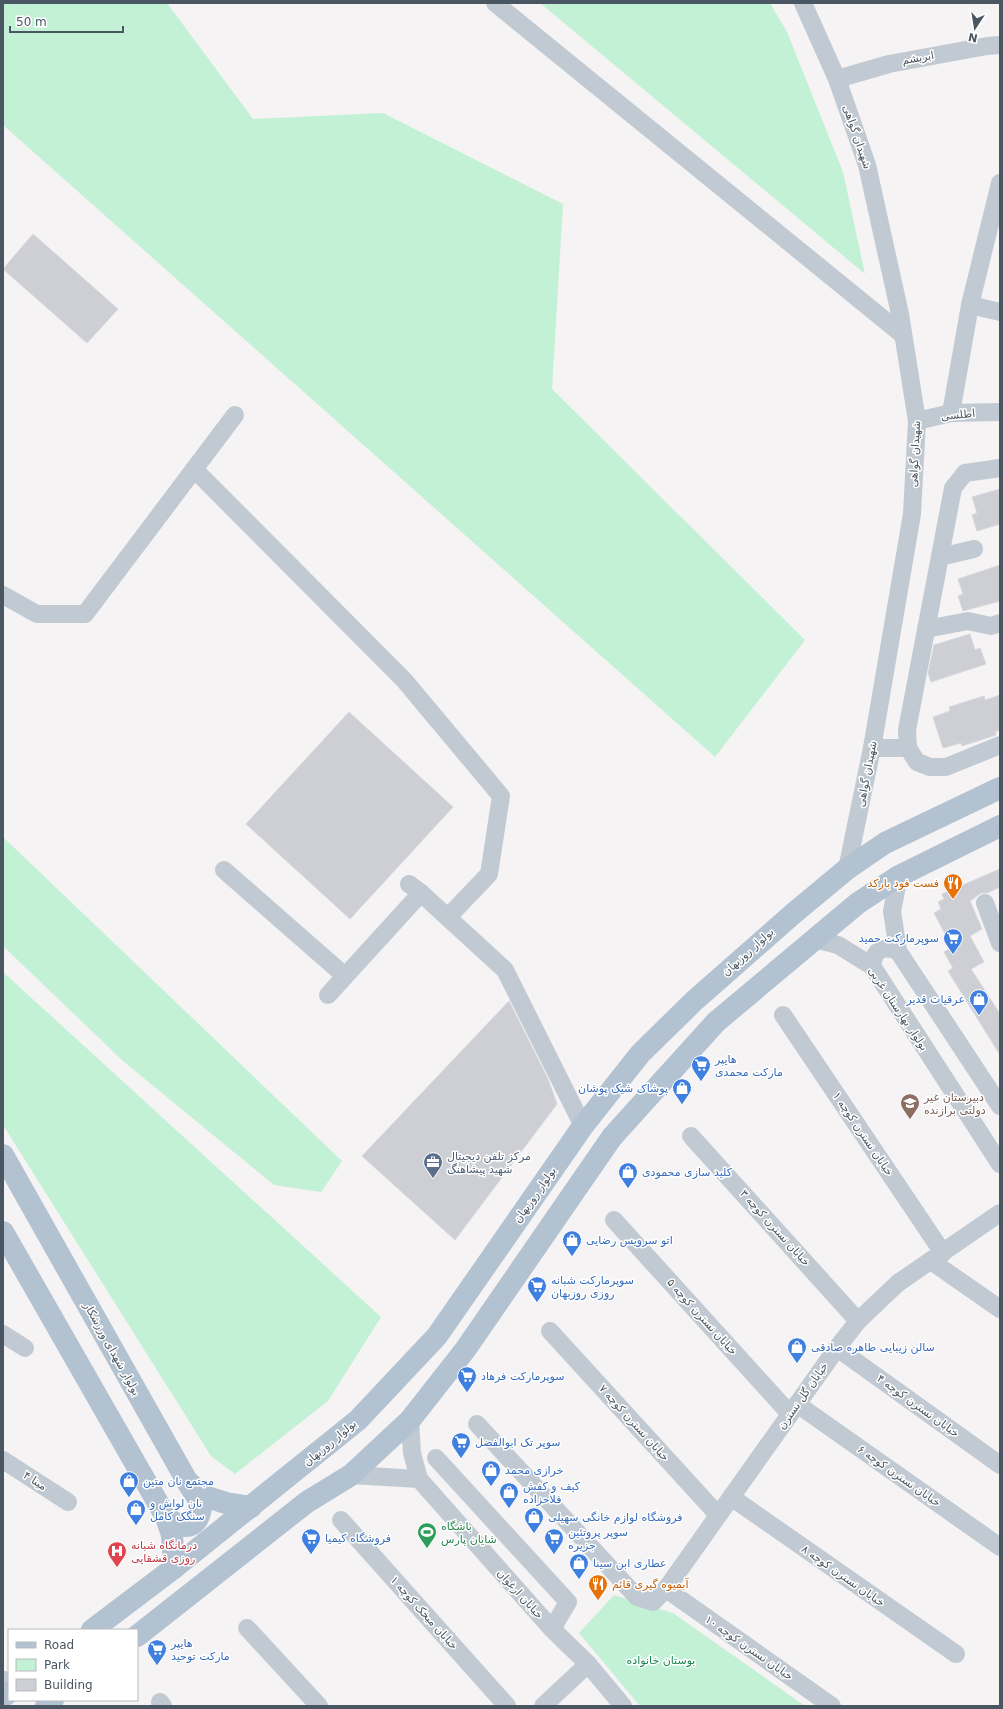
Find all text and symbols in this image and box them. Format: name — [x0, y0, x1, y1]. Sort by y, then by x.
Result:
scale bar — [10, 8, 123, 34]
north arrow — [955, 8, 995, 48]
text: 50 m — [16, 15, 47, 29]
text: N — [967, 30, 979, 45]
street label: ابریشم — [901, 49, 935, 67]
street label: شهیدان گواهی — [840, 103, 874, 171]
street label: اطلسی — [940, 407, 976, 423]
street label: شهیدان گواهی — [907, 420, 923, 488]
street label: شهیدان گواهی — [854, 740, 880, 808]
restaurant icon: فست فود بارکد — [942, 872, 964, 900]
place label: فست فود بارکد — [868, 877, 939, 890]
street label: بولوار روزبهان — [719, 925, 777, 979]
supermarket icon: سوپرمارکت حمید — [942, 927, 964, 955]
place label: سوپرمارکت حمید — [859, 932, 939, 945]
street label: بولوار بهارستان غربی — [865, 965, 931, 1053]
shop icon: عرقیات قدیر — [968, 988, 990, 1016]
place label: عرقیات قدیر — [905, 993, 965, 1006]
place label: هایپر مارکت محمدی — [714, 1053, 783, 1079]
supermarket icon: هایپر مارکت محمدی — [690, 1054, 712, 1082]
shop icon: پوشاک شیک پوشان — [671, 1077, 693, 1105]
place label: پوشاک شیک پوشان — [578, 1082, 668, 1095]
street label: خیابان نسترن کوچه ۱ — [830, 1090, 896, 1178]
place label: دبیرستان غیر دولتی برازنده — [923, 1091, 986, 1117]
school or university icon: دبیرستان غیر دولتی برازنده — [899, 1092, 921, 1120]
place label: مرکز تلفن دیجیتال شهید پیشاهنگ — [447, 1150, 531, 1176]
office icon: مرکز تلفن دیجیتال شهید پیشاهنگ — [422, 1151, 444, 1179]
shop icon: کلید سازی محمودی — [617, 1161, 639, 1189]
street label: بولوار روزبهان — [511, 1165, 559, 1225]
place label: کلید سازی محمودی — [642, 1166, 733, 1179]
street label: خیابان نسترن کوچه ۳ — [737, 1187, 813, 1269]
shop icon: اتو سرویس رضایی — [561, 1229, 583, 1257]
place label: اتو سرویس رضایی — [586, 1234, 673, 1247]
place label: سوپرمارکت شبانه روزی روزبهان — [551, 1274, 634, 1300]
supermarket icon: سوپرمارکت شبانه روزی روزبهان — [526, 1275, 548, 1303]
street label: خیابان نسترن کوچه ۵ — [664, 1276, 740, 1358]
street label: بولوار شهدای ورزشکار — [80, 1299, 143, 1398]
shop icon: سالن زیبایی طاهره صادقی — [786, 1336, 808, 1364]
place label: سالن زیبایی طاهره صادقی — [811, 1341, 935, 1354]
street label: خیابان گل نسترن — [775, 1360, 831, 1432]
supermarket icon: سوپرمارکت فرهاد — [456, 1365, 478, 1393]
place label: سوپرمارکت فرهاد — [481, 1370, 565, 1383]
street label: خیابان نسترن کوچه ۴ — [874, 1372, 962, 1440]
street label: خیابان نسترن کوچه ۷ — [596, 1382, 672, 1464]
street label: بولوار روزبهان — [301, 1417, 359, 1469]
supermarket icon: سوپر تک ابوالفضل — [450, 1431, 472, 1459]
place label: سوپر تک ابوالفضل — [475, 1436, 561, 1449]
street label: خیابان نسترن کوچه ۶ — [855, 1442, 943, 1510]
shop icon: خرازی محمد — [480, 1459, 502, 1487]
place label: خرازی محمد — [505, 1464, 563, 1477]
street label: مینا ۴ — [21, 1469, 49, 1493]
shop icon: مجتمع نان متین — [118, 1470, 140, 1498]
place label: مجتمع نان متین — [143, 1475, 214, 1488]
place label: کیف و کفش فلاحزاده — [523, 1480, 581, 1506]
shop icon: کیف و کفش فلاحزاده — [498, 1481, 520, 1509]
place label: نان لواش و سنگک کامل — [149, 1497, 205, 1523]
shop icon: نان لواش و سنگک کامل — [125, 1498, 147, 1526]
shop icon: فروشگاه لوازم خانگی سهیلی — [523, 1506, 545, 1534]
place label: فروشگاه لوازم خانگی سهیلی — [548, 1511, 683, 1524]
place label: باشگاه شایان پارس — [441, 1520, 497, 1546]
sports icon: باشگاه شایان پارس — [416, 1521, 438, 1549]
place label: سوپر پروتئین جزیره — [568, 1526, 628, 1552]
supermarket icon: فروشگاه کیمیا — [300, 1527, 322, 1555]
supermarket icon: سوپر پروتئین جزیره — [543, 1527, 565, 1555]
place label: فروشگاه کیمیا — [325, 1532, 391, 1545]
place label: درمانگاه شبانه روزی قشقایی — [131, 1539, 197, 1565]
hospital icon: درمانگاه شبانه روزی قشقایی — [106, 1540, 128, 1568]
street label: خیابان نسترن کوچه ۸ — [799, 1542, 887, 1610]
shop icon: عطاری ابن سینا — [568, 1552, 590, 1580]
place label: عطاری ابن سینا — [593, 1557, 667, 1570]
street label: خیابان ارغوان — [494, 1566, 546, 1622]
restaurant icon: آبمیوه گیری قائم — [587, 1573, 609, 1601]
street label: خیابان میخک کوچه ۱ — [388, 1574, 460, 1652]
place label: آبمیوه گیری قائم — [612, 1577, 689, 1591]
street label: خیابان نسترن کوچه ۱۰ — [703, 1613, 795, 1683]
legend — [8, 1629, 138, 1701]
place label: هایپر مارکت توحید — [170, 1637, 230, 1663]
text: Road — [44, 1638, 74, 1652]
supermarket icon: هایپر مارکت توحید — [146, 1638, 168, 1666]
park label: بوستان خانواده — [627, 1654, 695, 1667]
text: Park — [44, 1658, 70, 1672]
text: Building — [44, 1678, 93, 1692]

